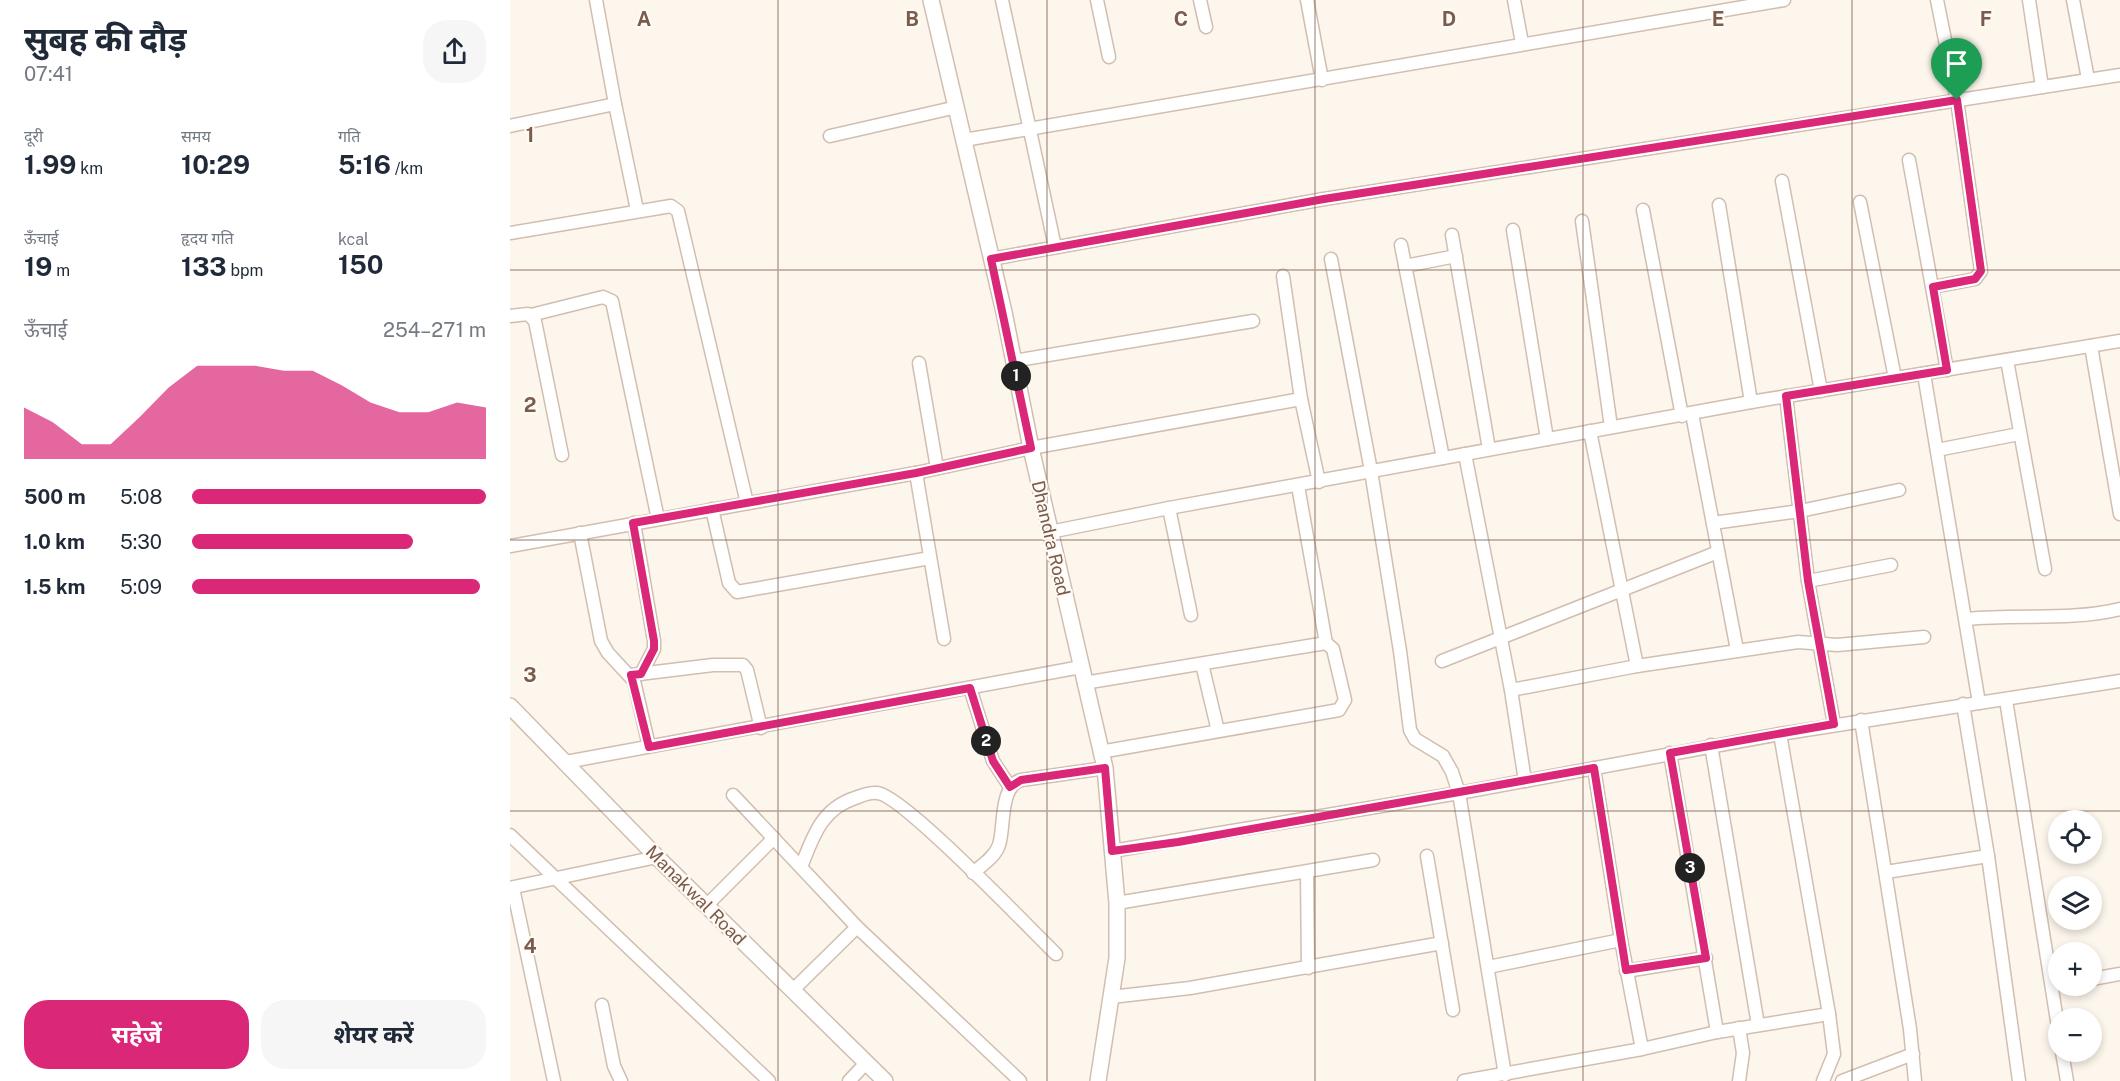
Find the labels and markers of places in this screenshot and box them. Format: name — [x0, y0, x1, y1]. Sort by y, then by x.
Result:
pin — [1931, 38, 1982, 100]
pin: 1 — [1001, 361, 1031, 391]
pin: 2 — [971, 726, 1001, 756]
pin: 3 — [1675, 853, 1705, 883]

